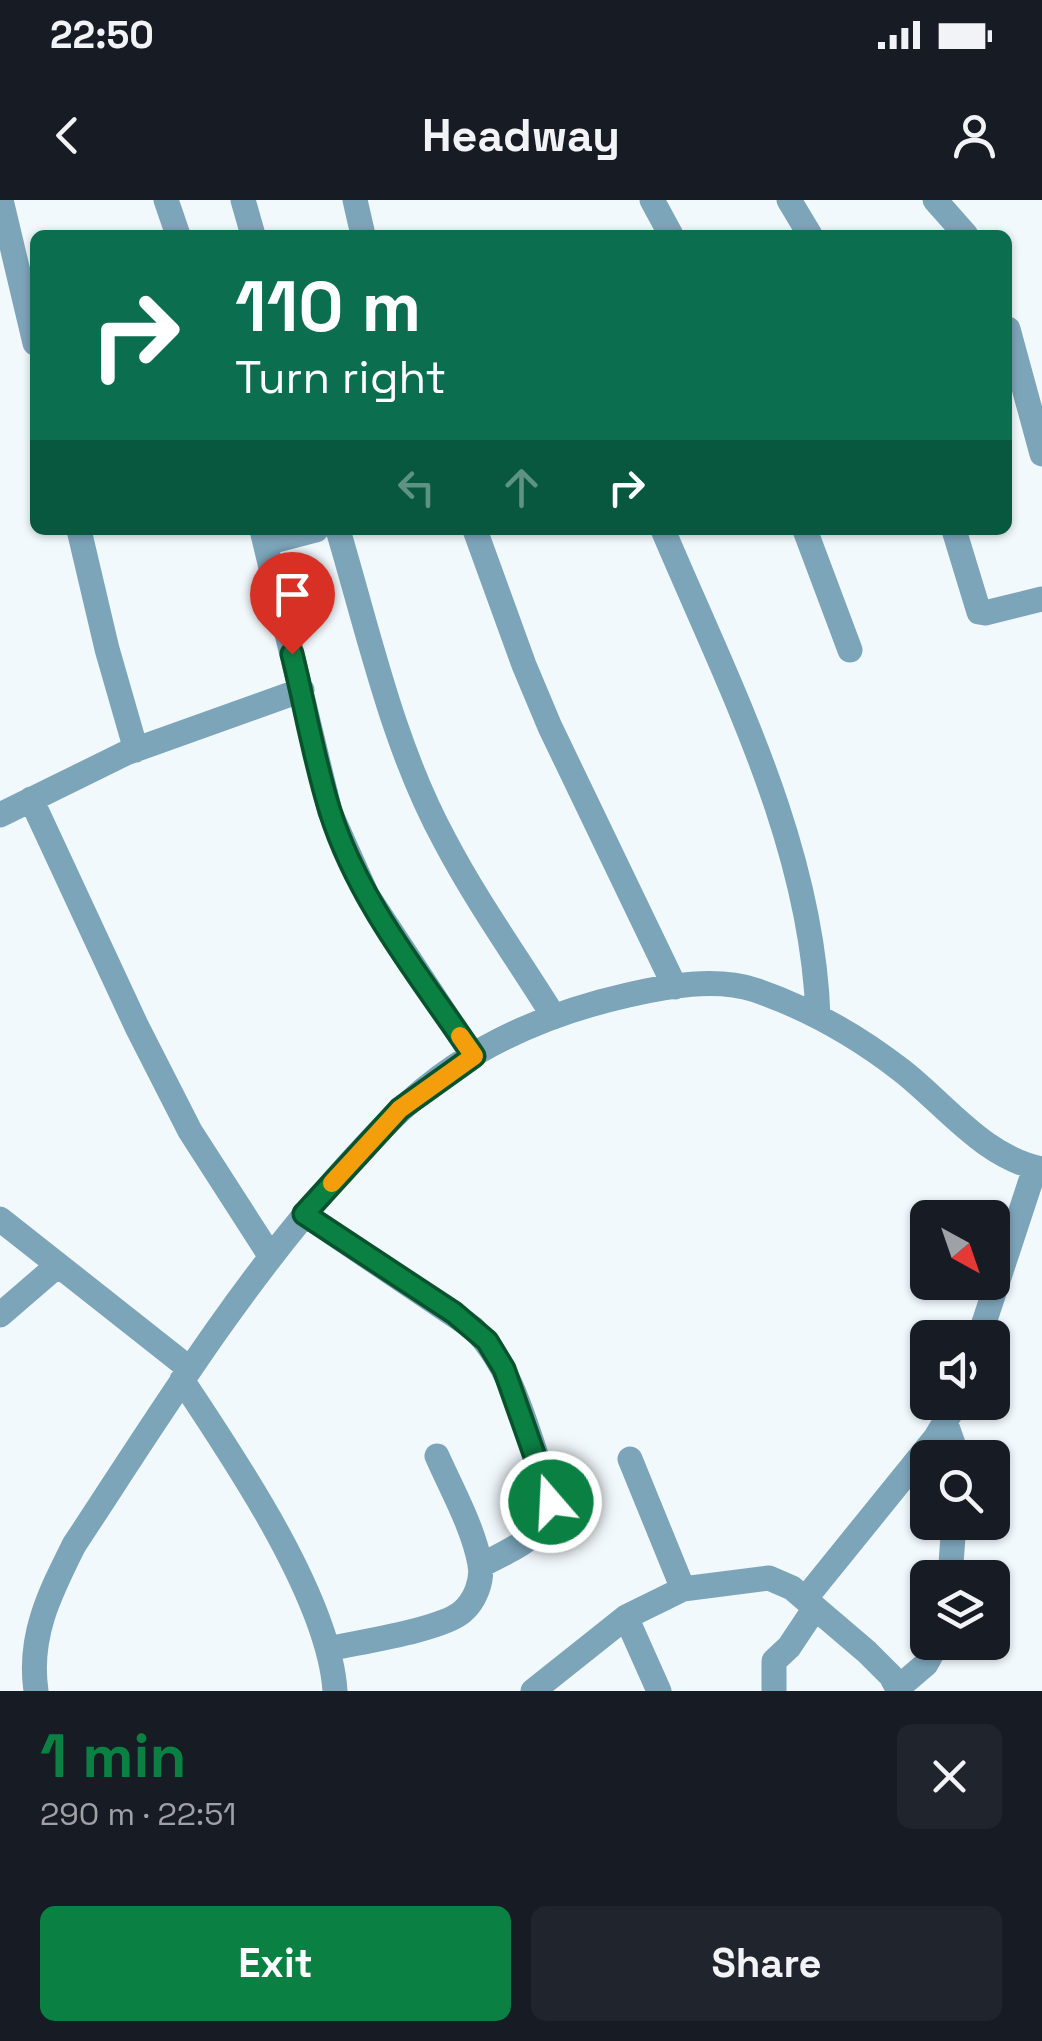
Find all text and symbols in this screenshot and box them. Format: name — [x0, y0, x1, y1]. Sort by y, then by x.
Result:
text: 22:50 — [50, 11, 154, 59]
text: Headway — [422, 107, 620, 164]
icon: back — [40, 108, 95, 163]
icon: person — [947, 108, 1002, 163]
text: 110 m — [235, 262, 421, 351]
icon: right — [70, 270, 200, 400]
text: Turn right — [235, 349, 446, 406]
icon: left — [389, 460, 444, 515]
icon: ahead — [494, 460, 549, 515]
icon: right — [599, 460, 654, 515]
pin — [250, 552, 335, 655]
icon: arrive — [265, 567, 320, 622]
north arrow — [910, 1200, 1010, 1300]
map controls — [910, 1200, 1010, 1660]
button: sound — [910, 1320, 1010, 1420]
button: search — [910, 1440, 1010, 1540]
position arrow — [499, 1450, 603, 1554]
button: layers — [910, 1560, 1010, 1660]
text: 1 min — [40, 1718, 187, 1795]
button: close — [897, 1724, 1002, 1829]
text: 290 m · 22:51 — [40, 1794, 236, 1834]
button: Exit — [40, 1906, 511, 2021]
button: Share — [531, 1906, 1002, 2021]

